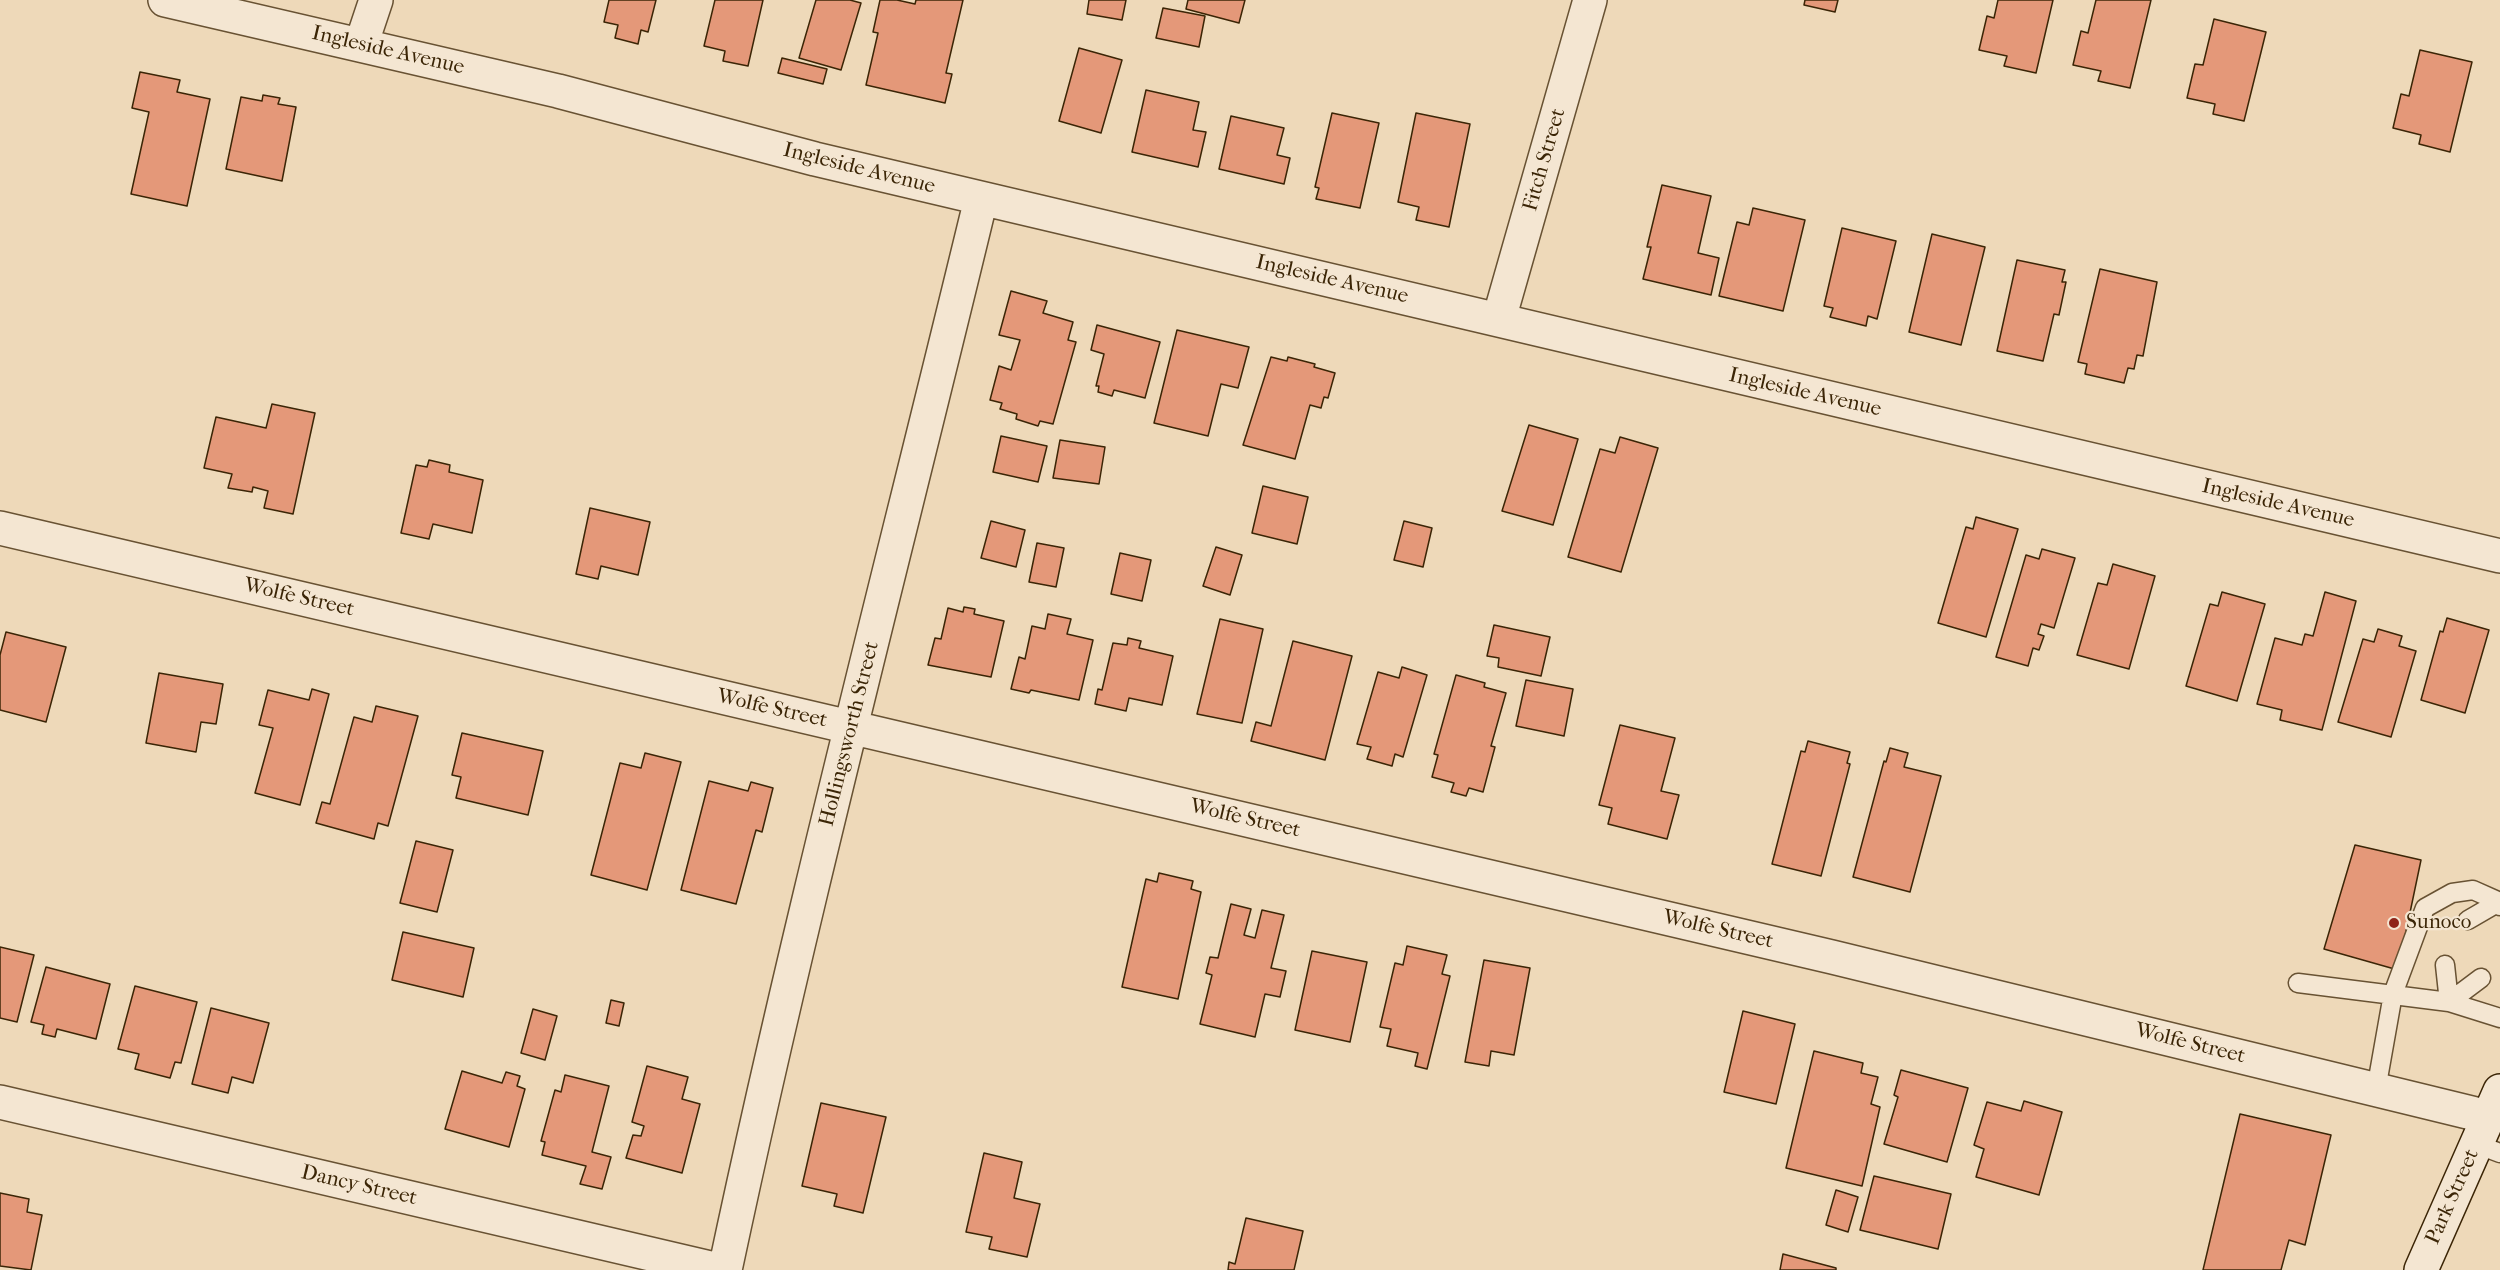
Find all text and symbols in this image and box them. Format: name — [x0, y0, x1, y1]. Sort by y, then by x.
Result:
street label: Ingleside Avenue — [309, 21, 467, 81]
street label: Fitch Street — [1518, 106, 1572, 214]
street label: Ingleside Avenue — [780, 138, 938, 200]
street label: Ingleside Avenue — [1253, 250, 1411, 310]
street label: Ingleside Avenue — [1726, 363, 1884, 423]
street label: Ingleside Avenue — [2199, 474, 2357, 534]
street label: Wolfe Street — [241, 573, 357, 623]
street label: Hollingsworth Street — [815, 639, 885, 829]
street label: Wolfe Street — [714, 684, 830, 734]
street label: Wolfe Street — [1187, 794, 1303, 844]
street label: Wolfe Street — [1660, 905, 1776, 955]
place label: Sunoco — [2406, 910, 2471, 936]
marker: Sunoco — [2387, 916, 2401, 930]
street label: Wolfe Street — [2132, 1018, 2248, 1070]
street label: Park Street — [2421, 1145, 2485, 1249]
street label: Dancy Street — [299, 1160, 419, 1212]

